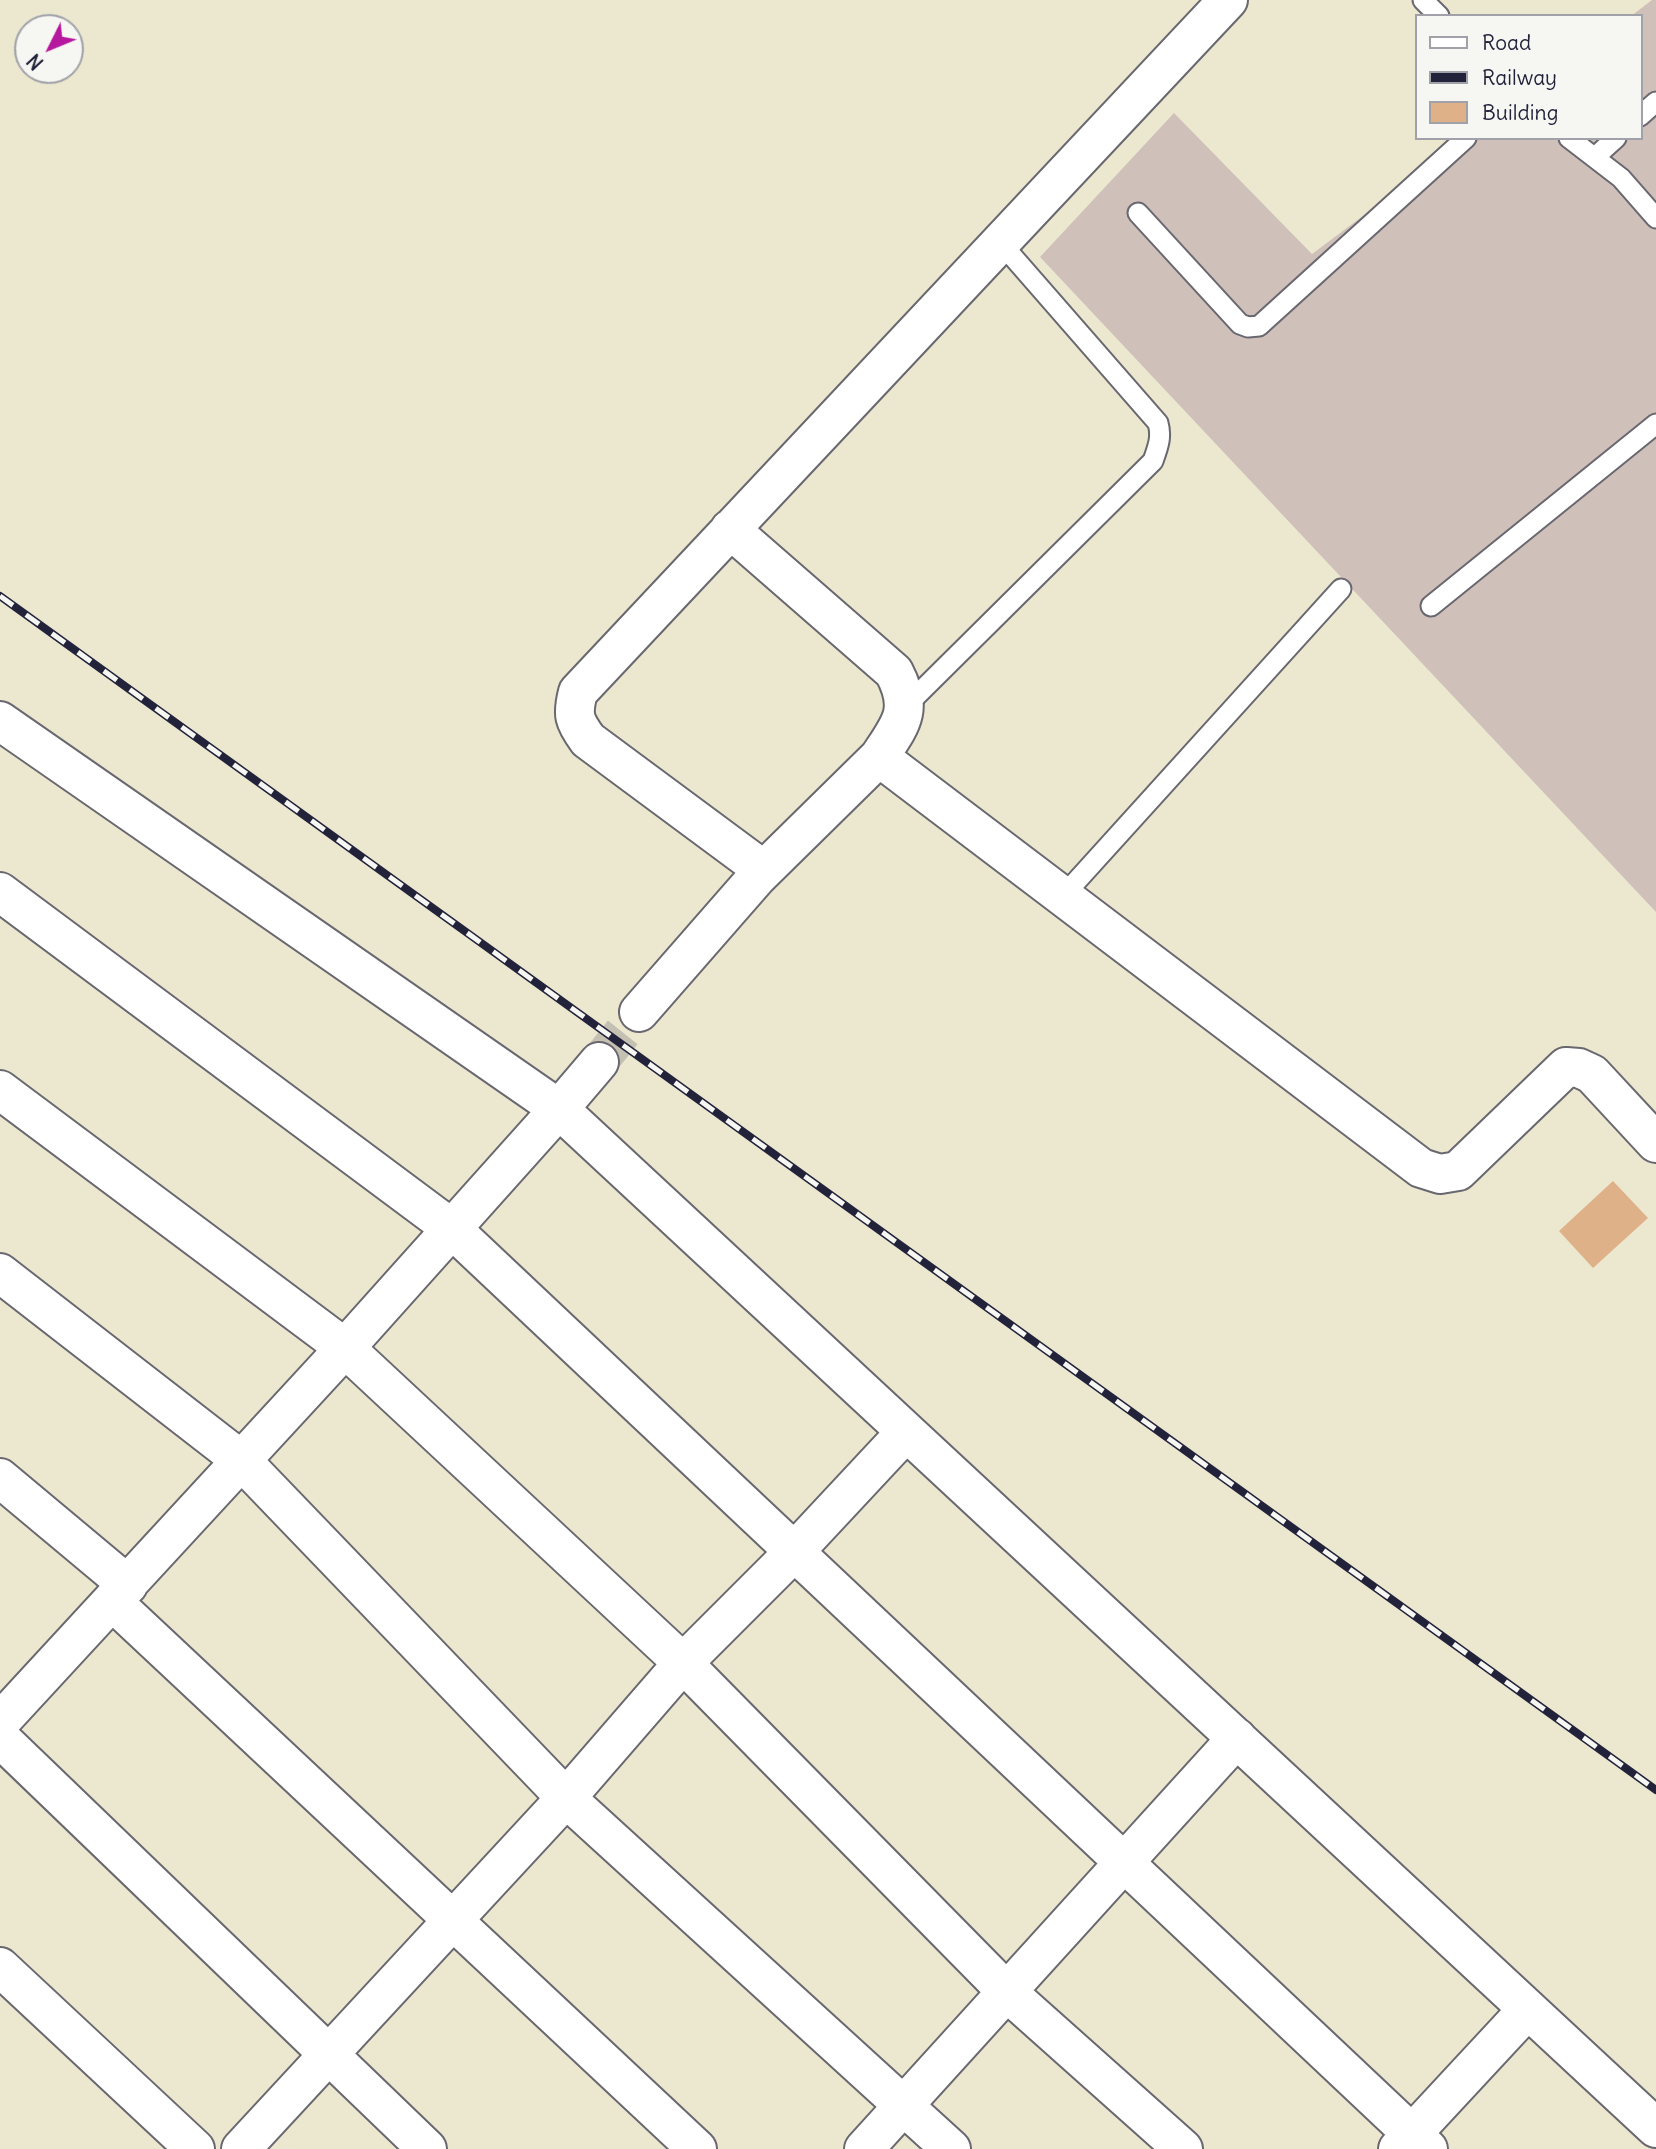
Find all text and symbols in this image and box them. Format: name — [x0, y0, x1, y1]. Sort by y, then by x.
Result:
north arrow — [14, 14, 84, 84]
legend — [1414, 14, 1642, 140]
text: Road — [1482, 29, 1531, 56]
text: N — [22, 49, 48, 75]
text: Railway — [1482, 64, 1557, 91]
text: Building — [1482, 99, 1558, 126]

